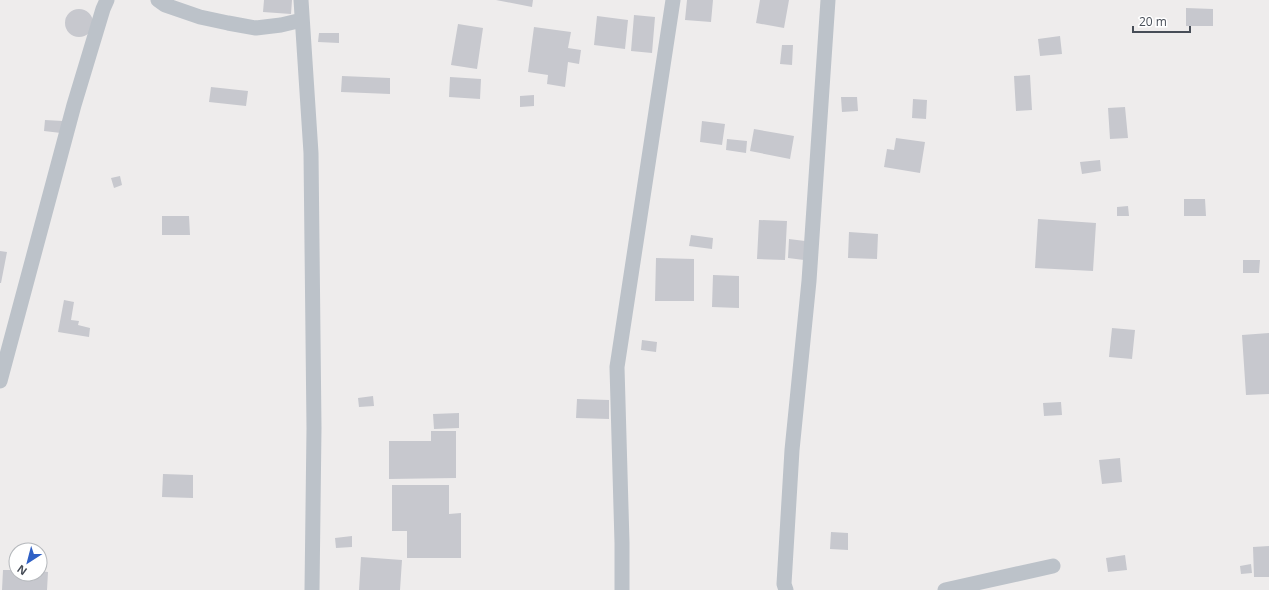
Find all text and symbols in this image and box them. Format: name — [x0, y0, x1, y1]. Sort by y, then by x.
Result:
scale bar — [1133, 8, 1190, 34]
text: 20 m — [1139, 13, 1167, 30]
north arrow — [8, 542, 48, 582]
text: N — [14, 562, 30, 579]

